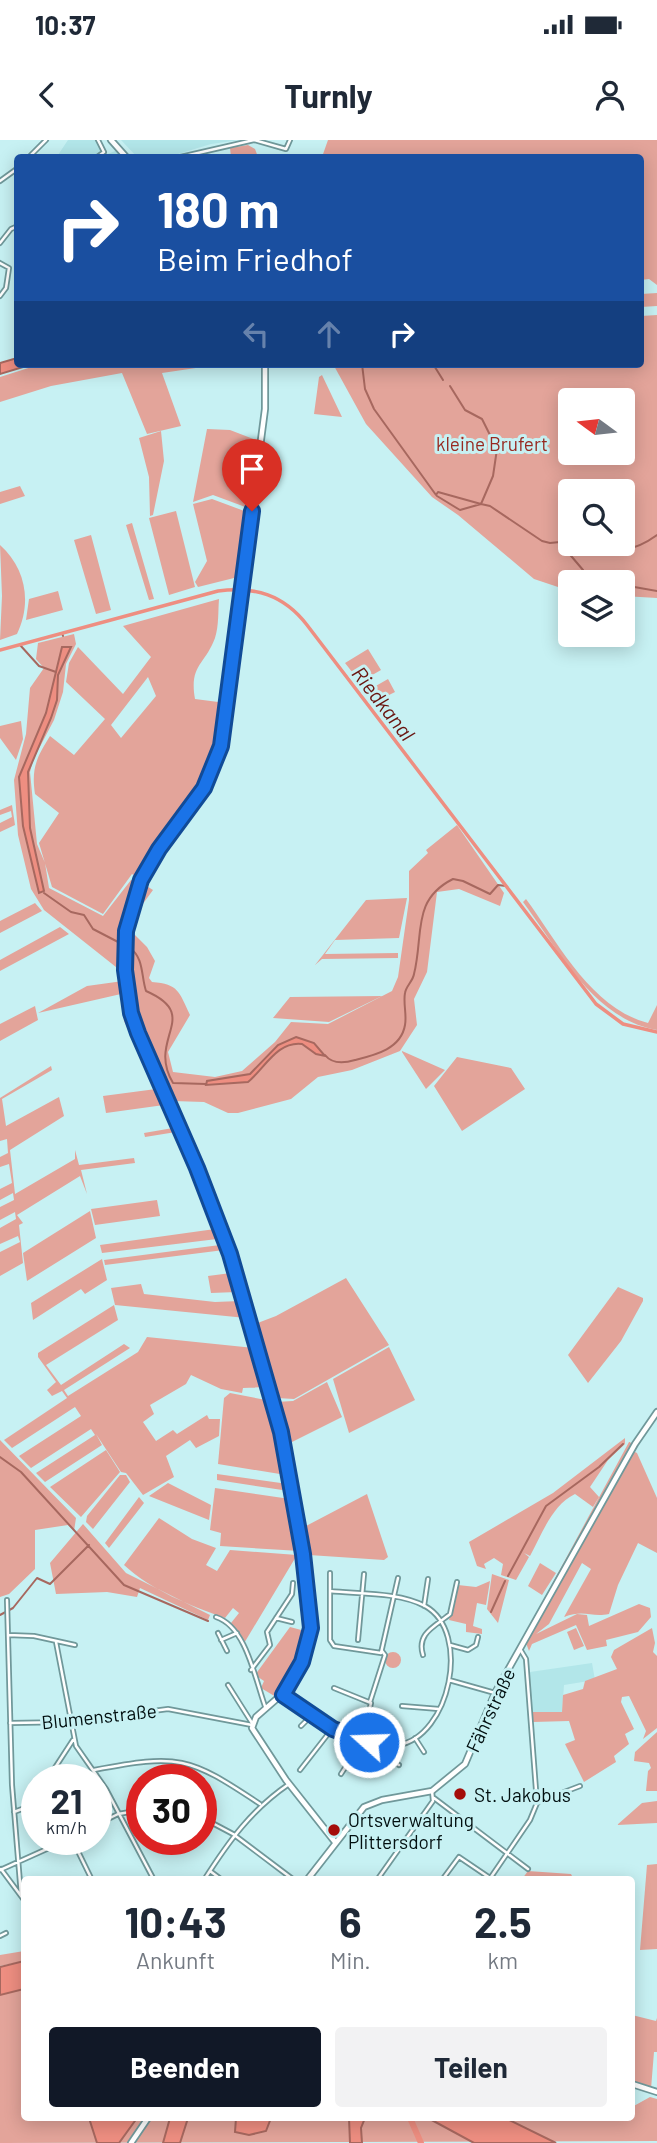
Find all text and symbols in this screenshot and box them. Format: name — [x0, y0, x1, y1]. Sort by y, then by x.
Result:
text: 10:37 — [35, 9, 95, 40]
icon: back — [28, 76, 66, 114]
text: Turnly — [284, 76, 373, 114]
icon: person — [591, 76, 629, 114]
text: 180 m — [157, 179, 280, 238]
icon: right — [42, 182, 133, 273]
text: Beim Friedhof — [157, 239, 353, 277]
icon: left — [237, 315, 275, 353]
icon: ahead — [310, 315, 348, 353]
icon: right — [383, 315, 421, 353]
north arrow — [558, 388, 635, 466]
map controls — [558, 388, 635, 647]
park label: kleine Brufert — [436, 432, 548, 455]
pin — [222, 439, 282, 511]
icon: arrive — [233, 450, 271, 488]
button: search — [558, 479, 635, 556]
button: layers — [558, 570, 635, 647]
water label: Riedkanal — [347, 661, 421, 745]
street label: Fährstraße — [460, 1664, 520, 1756]
street label: Blumenstraße — [40, 1699, 158, 1733]
position arrow — [332, 1705, 406, 1779]
speed limit sign: 30 — [126, 1764, 217, 1855]
text: 21 — [51, 1779, 82, 1821]
place label: St. Jakobus — [474, 1783, 571, 1806]
marker: St. Jakobus — [452, 1786, 468, 1802]
place label: Ortsverwaltung Plittersdorf — [348, 1808, 474, 1853]
text: km/h — [46, 1816, 87, 1838]
marker: Ortsverwaltung Plittersdorf — [326, 1822, 342, 1838]
text: 10:43 — [124, 1896, 227, 1946]
text: 6 — [339, 1896, 362, 1946]
text: 2.5 — [474, 1896, 532, 1946]
text: Ankunft — [136, 1946, 215, 1974]
text: Min. — [330, 1946, 371, 1974]
text: km — [488, 1946, 518, 1974]
button: Beenden — [49, 2027, 321, 2107]
button: Teilen — [335, 2027, 607, 2107]

